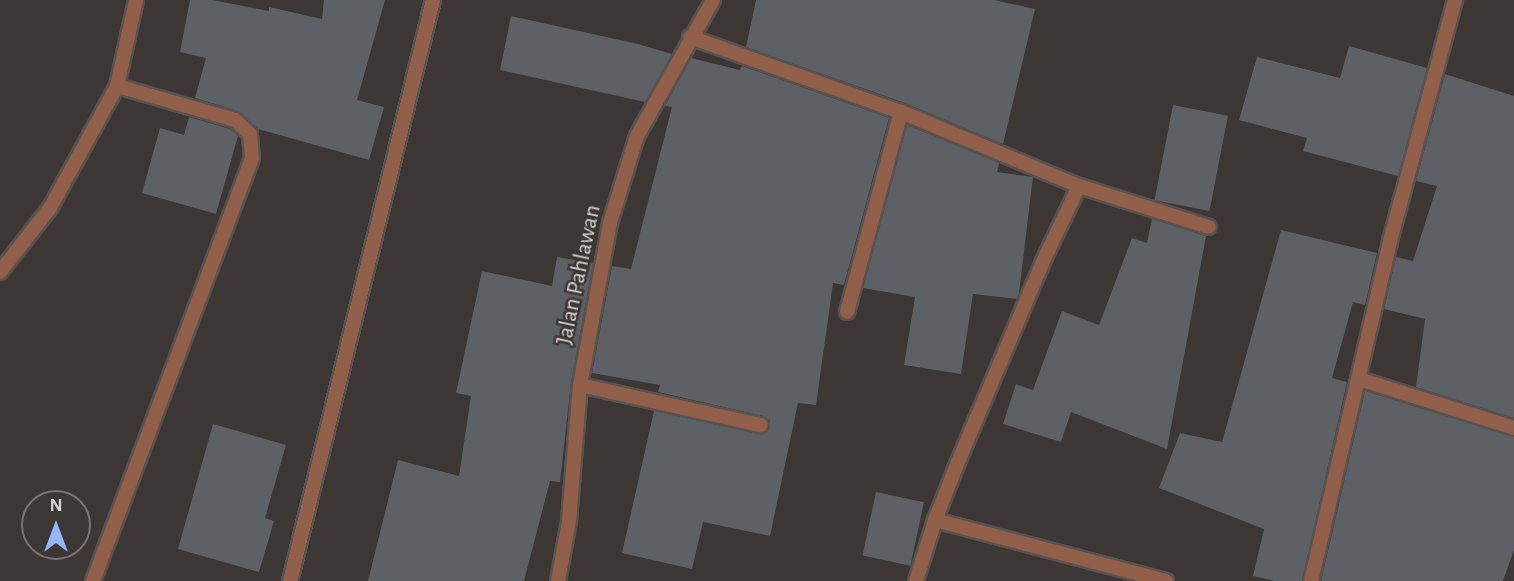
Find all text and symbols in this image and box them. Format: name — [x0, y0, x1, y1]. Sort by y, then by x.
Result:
street label: Jalan Pahlawan — [550, 202, 608, 348]
north arrow — [21, 490, 91, 560]
text: N — [49, 496, 63, 515]

